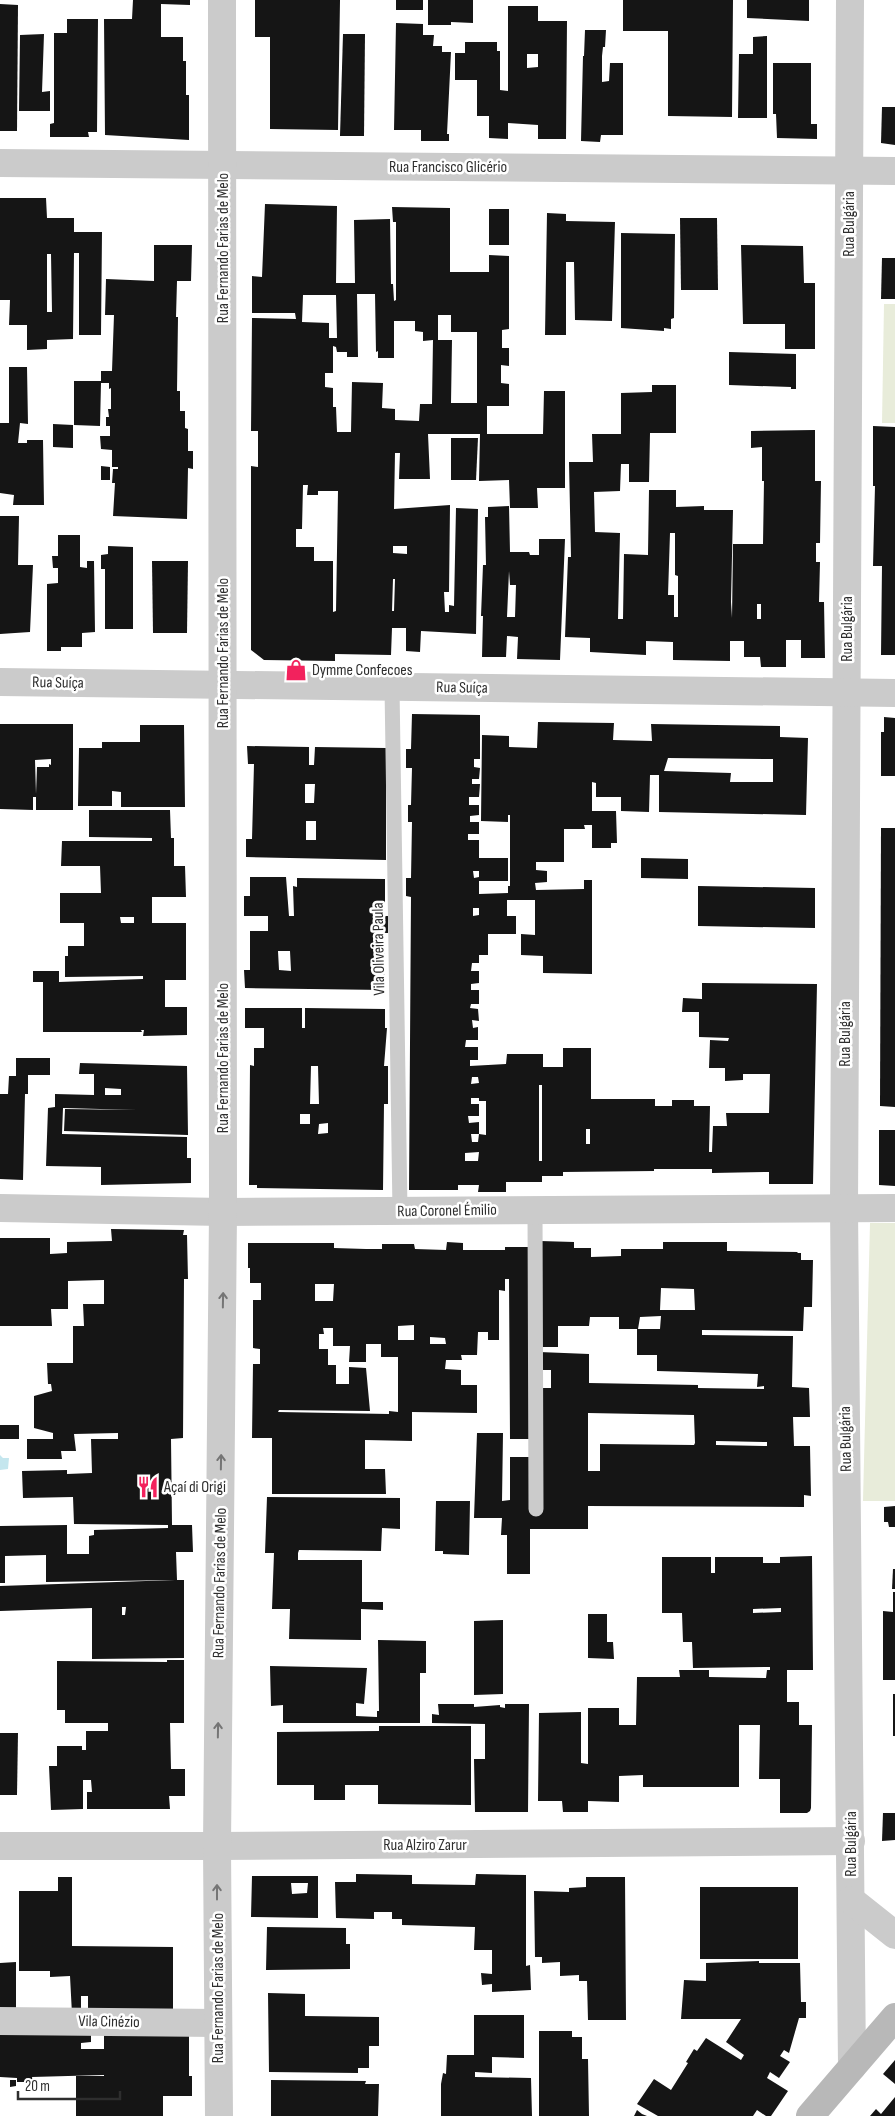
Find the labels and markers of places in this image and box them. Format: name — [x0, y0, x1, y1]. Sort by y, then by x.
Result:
shop icon: Dymme Confecoes — [283, 657, 309, 683]
place label: Dymme Confecoes — [312, 661, 413, 680]
restaurant icon: Açaí di Origi — [135, 1474, 161, 1500]
place label: Açaí di Origi — [163, 1478, 226, 1497]

